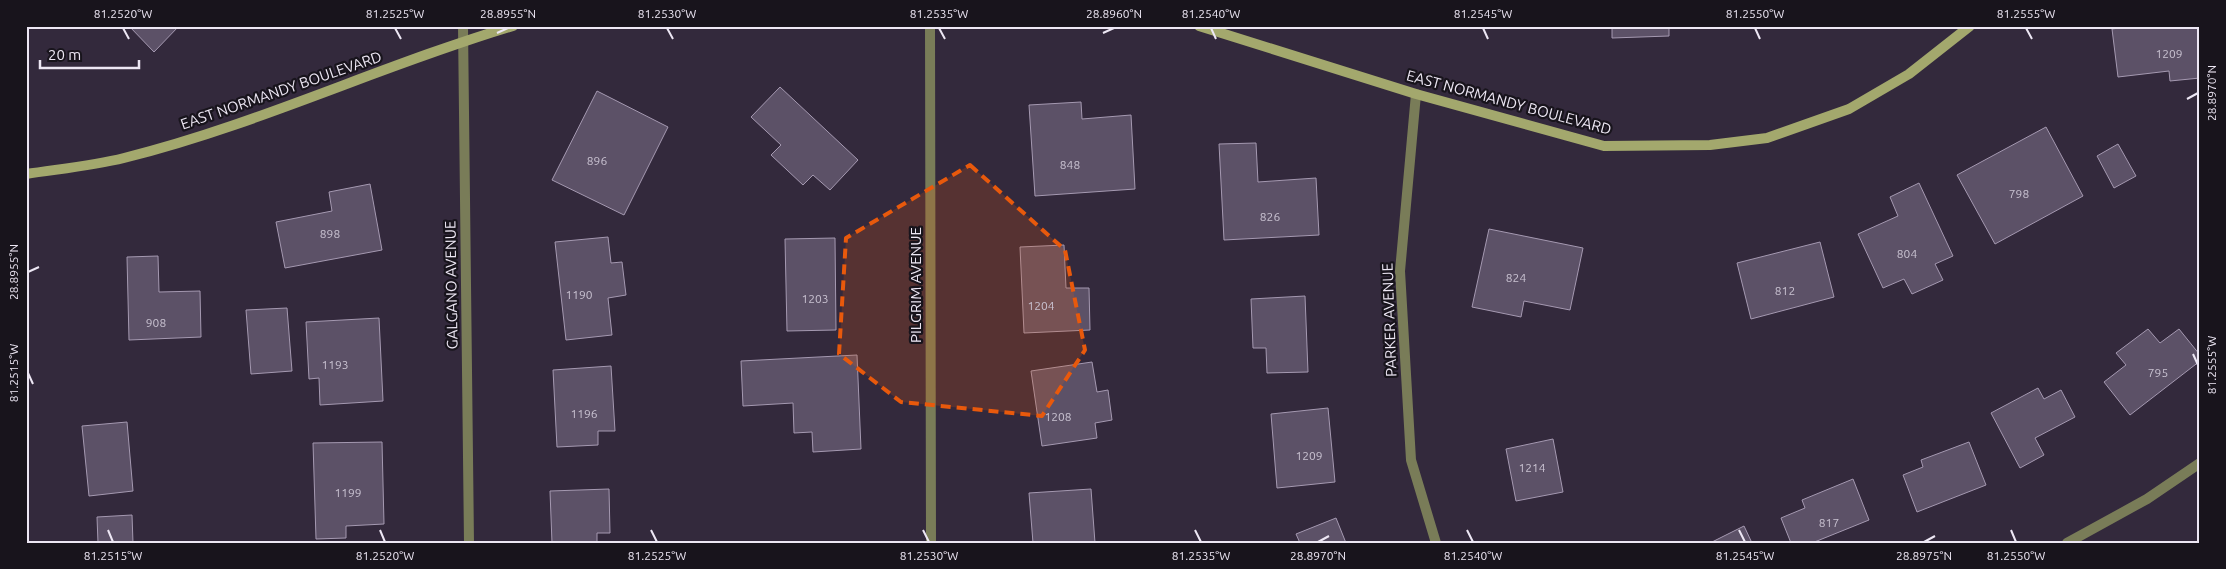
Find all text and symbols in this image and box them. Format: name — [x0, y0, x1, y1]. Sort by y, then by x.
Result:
text: 81.2520°W — [94, 7, 152, 20]
text: 81.2525°W — [366, 7, 424, 20]
text: 28.8955°N — [480, 7, 536, 20]
text: 81.2530°W — [638, 7, 696, 20]
text: 81.2535°W — [910, 7, 968, 20]
text: 28.8960°N — [1086, 7, 1142, 20]
text: 81.2540°W — [1182, 7, 1240, 20]
text: 81.2545°W — [1454, 7, 1512, 20]
text: 81.2550°W — [1726, 7, 1784, 20]
text: 81.2555°W — [1997, 7, 2055, 20]
scale bar — [40, 38, 139, 70]
text: 20 m — [48, 46, 81, 63]
house number: 1209 — [2155, 47, 2183, 60]
street label: EAST NORMANDY BOULEVARD — [178, 48, 384, 132]
text: 28.8970°N — [2205, 65, 2218, 121]
street label: EAST NORMANDY BOULEVARD — [1405, 66, 1613, 138]
house number: 896 — [587, 154, 607, 167]
house number: 848 — [1060, 158, 1080, 171]
house number: 798 — [2009, 187, 2029, 200]
house number: 826 — [1260, 210, 1280, 223]
street label: GALGANO AVENUE — [441, 221, 461, 349]
house number: 898 — [320, 227, 340, 240]
street label: PILGRIM AVENUE — [907, 227, 924, 343]
text: 28.8955°N — [7, 244, 20, 300]
house number: 804 — [1897, 247, 1917, 260]
street label: PARKER AVENUE — [1379, 263, 1399, 377]
house number: 824 — [1506, 271, 1526, 284]
house number: 812 — [1775, 284, 1795, 297]
house number: 1190 — [565, 288, 593, 301]
house number: 1203 — [801, 292, 829, 305]
house number: 1204 — [1027, 299, 1055, 312]
house number: 908 — [146, 316, 166, 329]
text: 81.2555°W — [2205, 336, 2218, 394]
text: 81.2515°W — [7, 344, 20, 402]
house number: 1193 — [321, 358, 349, 371]
house number: 795 — [2148, 366, 2168, 379]
house number: 1196 — [570, 407, 598, 420]
house number: 1208 — [1044, 410, 1072, 423]
house number: 1209 — [1295, 449, 1323, 462]
house number: 1214 — [1518, 461, 1546, 474]
house number: 1199 — [334, 486, 362, 499]
house number: 817 — [1819, 516, 1839, 529]
text: 81.2515°W — [84, 549, 142, 562]
text: 81.2520°W — [356, 549, 414, 562]
text: 81.2525°W — [628, 549, 686, 562]
text: 81.2530°W — [900, 549, 958, 562]
text: 81.2535°W — [1172, 549, 1230, 562]
text: 28.8970°N — [1290, 549, 1346, 562]
text: 81.2540°W — [1444, 549, 1502, 562]
text: 81.2545°W — [1716, 549, 1774, 562]
text: 28.8975°N — [1896, 549, 1952, 562]
text: 81.2550°W — [1987, 549, 2045, 562]

